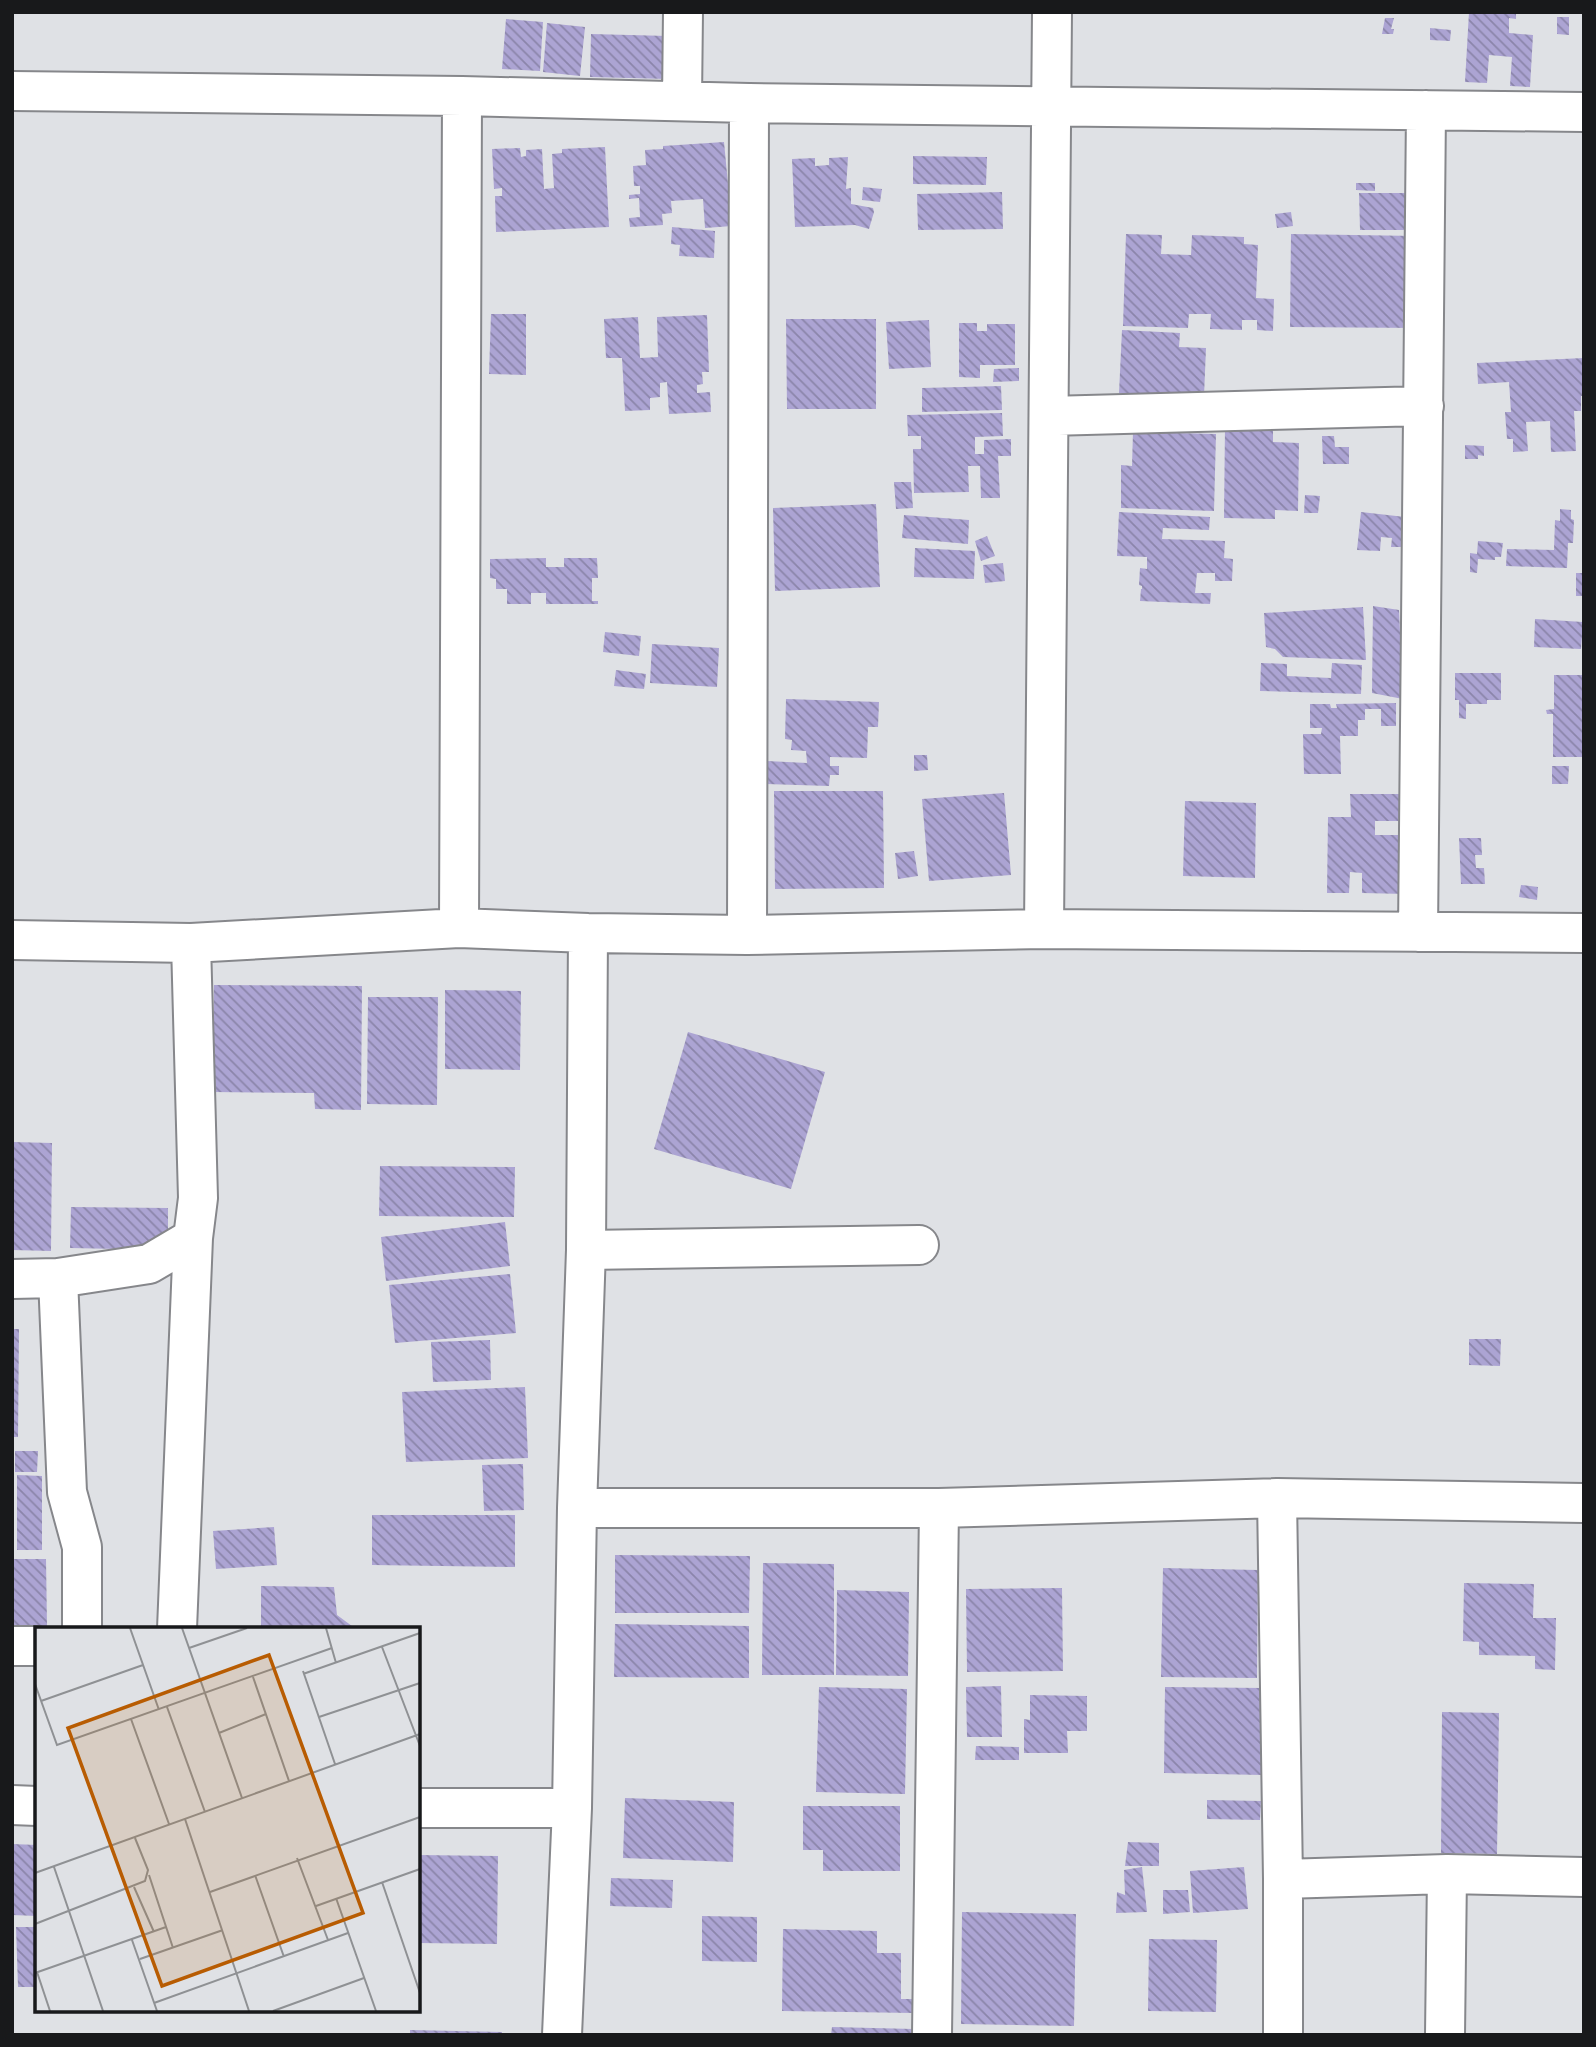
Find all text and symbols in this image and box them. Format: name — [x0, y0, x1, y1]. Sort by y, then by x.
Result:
inset map — [35, 1627, 420, 2012]

